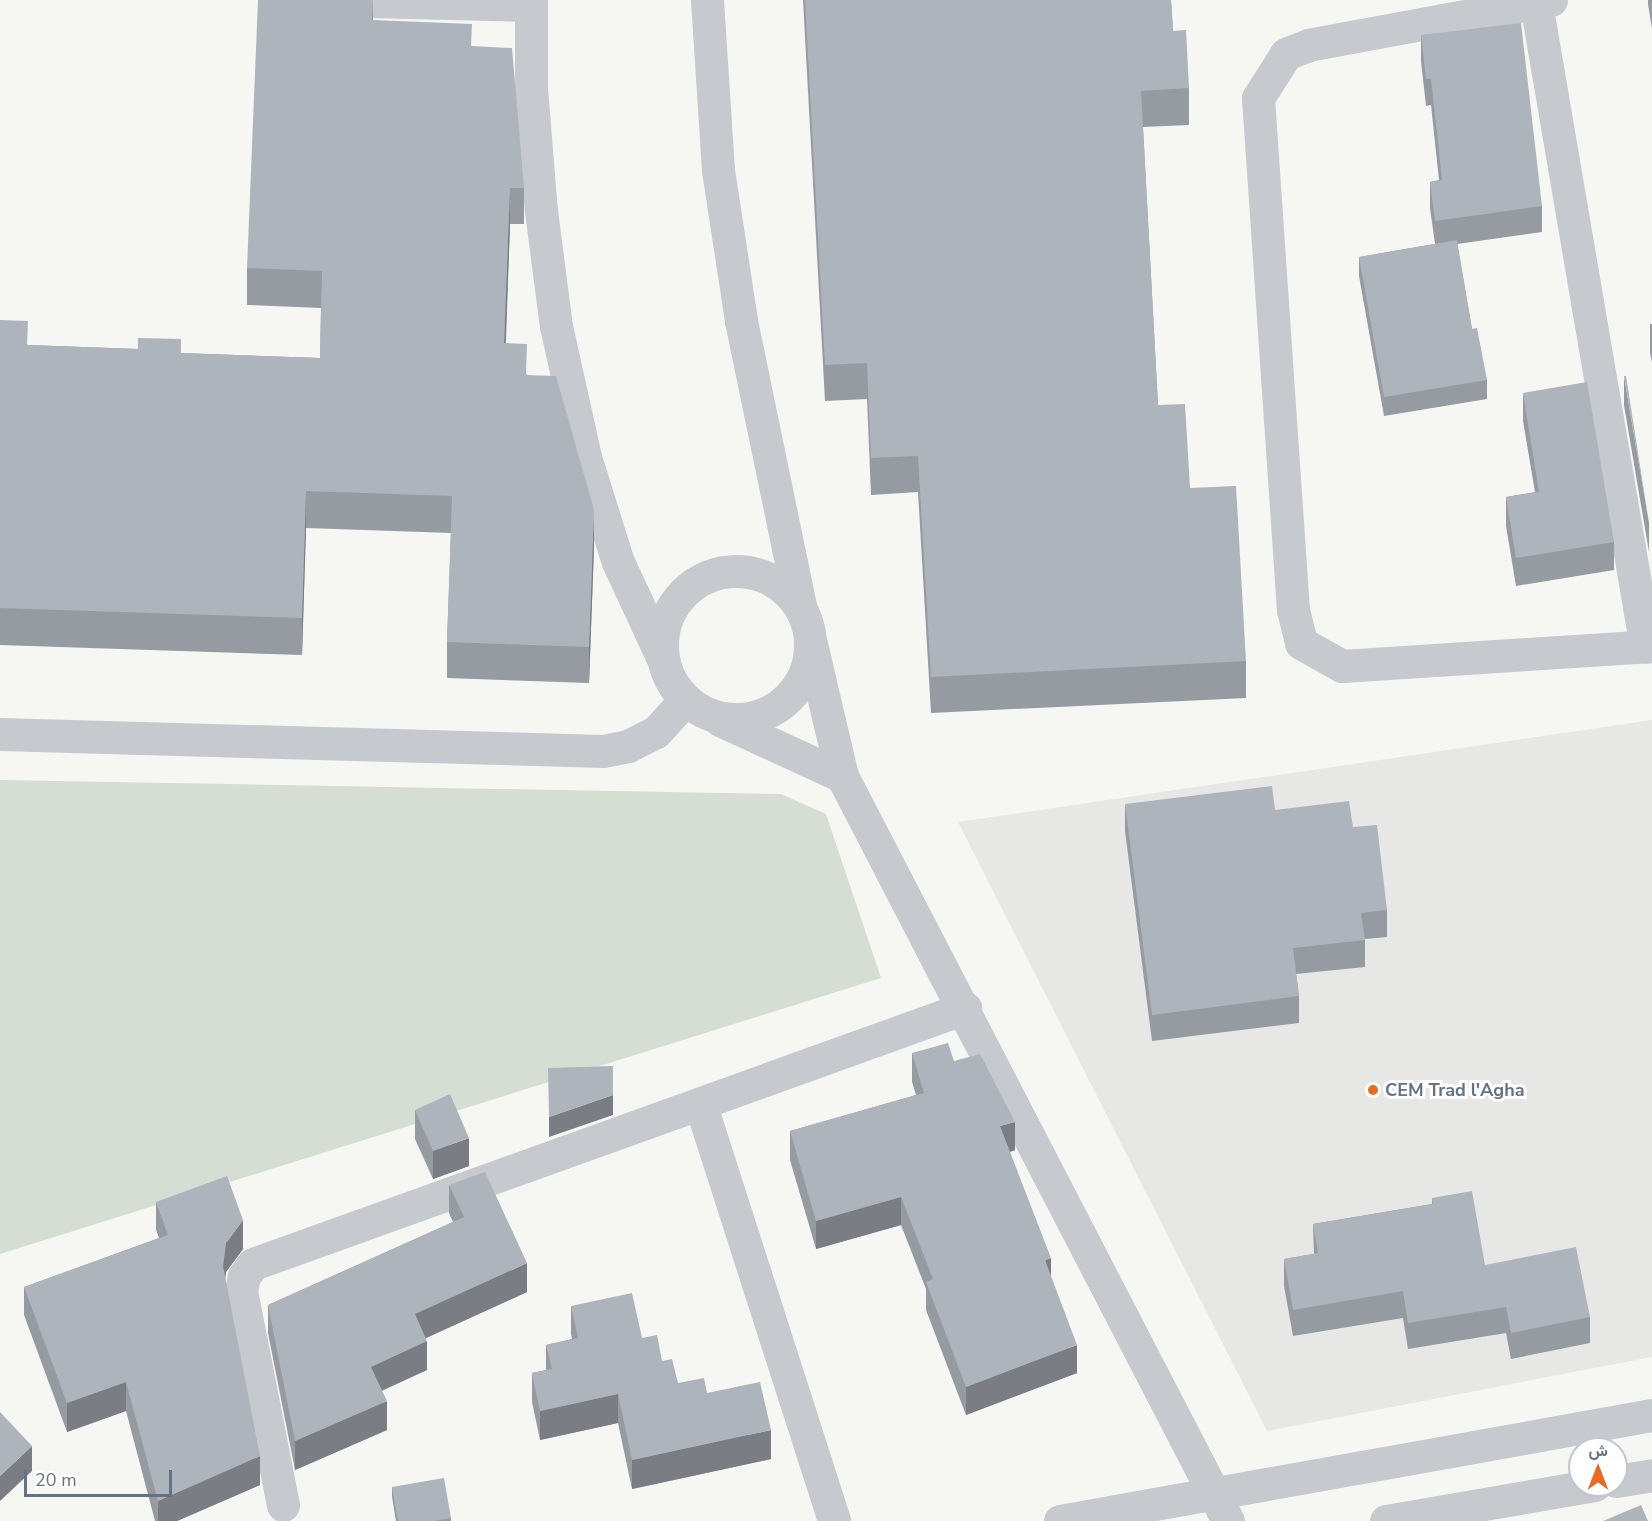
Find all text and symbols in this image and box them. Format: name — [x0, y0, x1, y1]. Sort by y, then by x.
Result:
place label: CEM Trad l'Agha — [1385, 1079, 1525, 1101]
marker: CEM Trad l'Agha — [1366, 1083, 1380, 1097]
north arrow — [1568, 1437, 1628, 1497]
text: ش — [1588, 1440, 1608, 1462]
scale bar — [27, 1458, 176, 1496]
text: 20 m — [35, 1468, 77, 1492]

